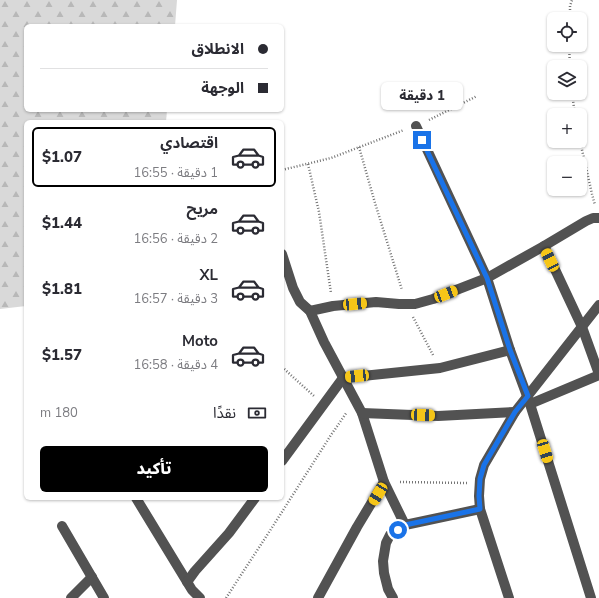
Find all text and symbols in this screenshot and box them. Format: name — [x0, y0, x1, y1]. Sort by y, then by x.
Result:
map controls — [547, 12, 587, 196]
button: locate — [547, 12, 587, 52]
text: الانطلاق — [192, 39, 244, 59]
button: layers — [547, 60, 587, 100]
text: الوجهة — [201, 78, 244, 98]
callout: 1 دقيقة — [381, 82, 463, 110]
text: 1 دقيقة — [399, 87, 445, 105]
button: + — [547, 108, 587, 148]
route end — [413, 131, 431, 149]
text: اقتصادي — [160, 133, 218, 153]
icon: car — [230, 139, 266, 175]
text: $1.07 — [42, 147, 82, 167]
button: − — [547, 156, 587, 196]
text: 1 دقيقة · 16:55 — [133, 164, 218, 182]
text: مريح — [186, 199, 218, 219]
icon: car — [230, 205, 266, 241]
text: $1.44 — [42, 213, 82, 233]
text: 2 دقيقة · 16:56 — [133, 230, 218, 248]
car — [539, 247, 561, 273]
text: XL — [199, 265, 218, 285]
icon: car — [230, 271, 266, 307]
text: $1.81 — [42, 279, 82, 299]
car — [433, 284, 459, 304]
text: 3 دقيقة · 16:57 — [133, 290, 218, 308]
car — [343, 297, 367, 311]
text: Moto — [182, 331, 218, 351]
icon: car — [230, 337, 266, 373]
text: $1.57 — [42, 345, 82, 365]
text: 4 دقيقة · 16:58 — [133, 356, 218, 374]
car — [344, 369, 370, 383]
icon: cash — [246, 402, 268, 424]
text: نقدًا — [213, 403, 236, 423]
text: 180 m — [40, 404, 78, 422]
car — [411, 409, 435, 421]
car — [536, 438, 554, 464]
button: تأكيد — [40, 446, 268, 492]
car — [367, 481, 389, 507]
route start — [389, 521, 407, 539]

